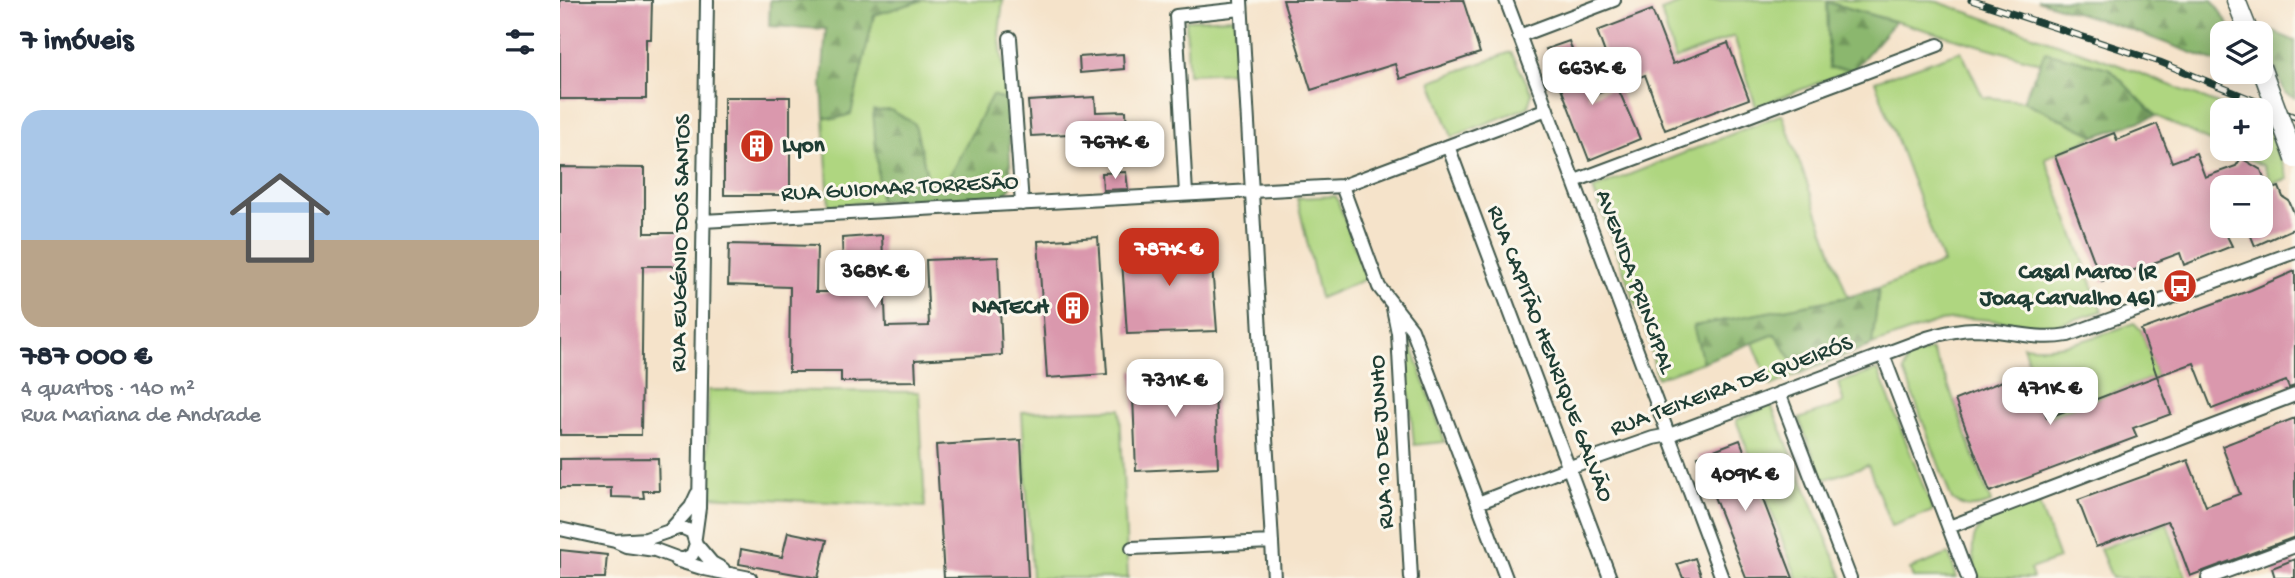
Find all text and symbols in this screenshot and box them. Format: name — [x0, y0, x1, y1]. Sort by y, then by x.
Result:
map controls — [2210, 21, 2273, 238]
button: layers — [2210, 21, 2273, 84]
icon: filters — [501, 23, 539, 61]
text: 7 imóveis — [21, 25, 133, 60]
pin: 663K € — [1535, 48, 1649, 107]
text: 663K € — [1558, 56, 1626, 83]
button: + — [2210, 98, 2273, 161]
street label: RUA EUGÉNIO DOS SANTOS — [666, 113, 698, 372]
pin: 767K € — [1058, 122, 1172, 181]
building icon: Lyon — [738, 127, 776, 165]
text: 767K € — [1081, 130, 1149, 157]
place label: Lyon — [782, 133, 826, 160]
icon: home — [217, 155, 343, 281]
street label: RUA GUIOMAR TORRESÃO — [781, 169, 1020, 209]
button: − — [2210, 175, 2273, 238]
street label: AVENIDA PRINCIPAL — [1588, 187, 1680, 379]
street label: RUA CAPITÃO HENRIQUE GALVÃO — [1480, 202, 1618, 506]
pin: 787K € — [1112, 229, 1226, 288]
text: 787K € — [1135, 237, 1203, 264]
pin: 368K € — [818, 250, 932, 310]
text: 368K € — [841, 259, 909, 286]
place label: Casal Marco (R Joaq Carvalho 46) — [1979, 260, 2158, 313]
bus stop icon: Casal Marco (R Joaq Carvalho 46) — [2161, 267, 2199, 305]
building icon: NATECH — [1054, 289, 1092, 327]
place label: NATECH — [972, 295, 1050, 322]
street label: RUA TEIXEIRA DE QUEIRÓS — [1607, 330, 1857, 443]
text: 787 000 € — [21, 341, 152, 376]
street label: RUA 10 DE JUNHO — [1365, 354, 1401, 530]
pin: 731K € — [1118, 360, 1232, 419]
text: 731K € — [1143, 368, 1208, 395]
pin: 471K € — [1993, 368, 2107, 427]
text: 4 quartos · 140 m² — [21, 376, 195, 403]
text: 471K € — [2018, 376, 2082, 403]
text: Rua Mariana de Andrade — [21, 403, 261, 430]
pin: 409K € — [1688, 454, 1802, 513]
text: 409K € — [1711, 462, 1779, 489]

